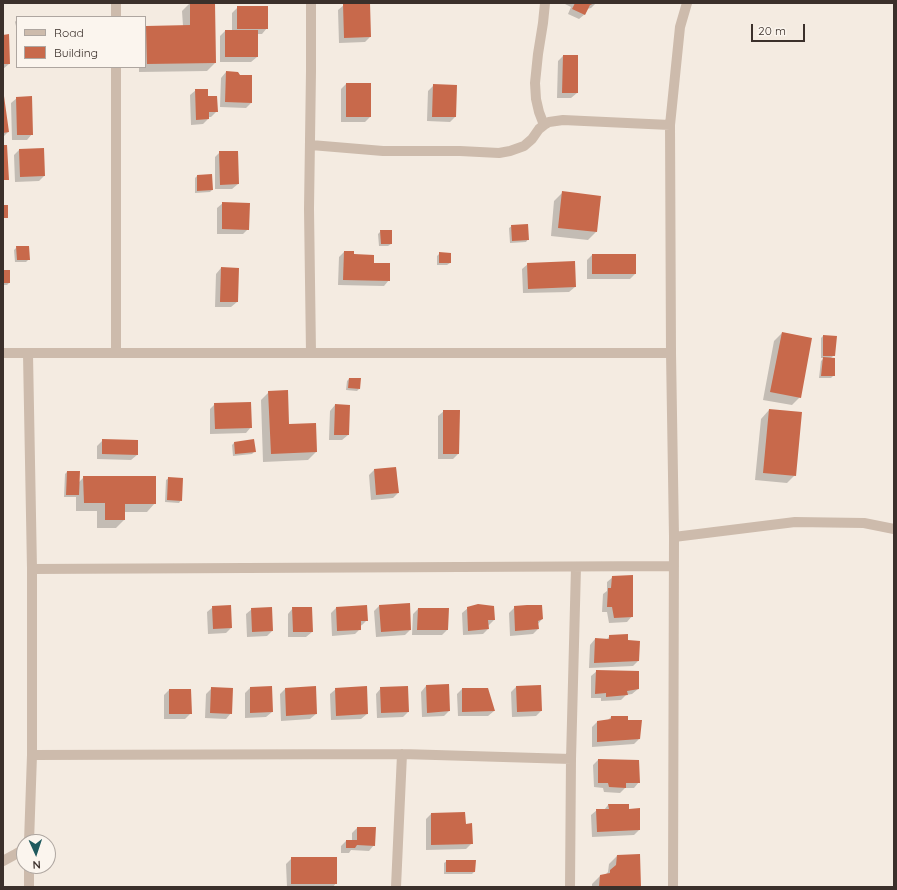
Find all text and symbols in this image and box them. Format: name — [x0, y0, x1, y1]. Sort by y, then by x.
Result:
legend — [16, 16, 146, 68]
scale bar — [753, 16, 807, 42]
text: 20 m — [758, 23, 786, 38]
text: Road — [54, 25, 84, 40]
text: Building — [54, 45, 98, 60]
north arrow — [16, 834, 56, 874]
text: N — [32, 858, 41, 872]

